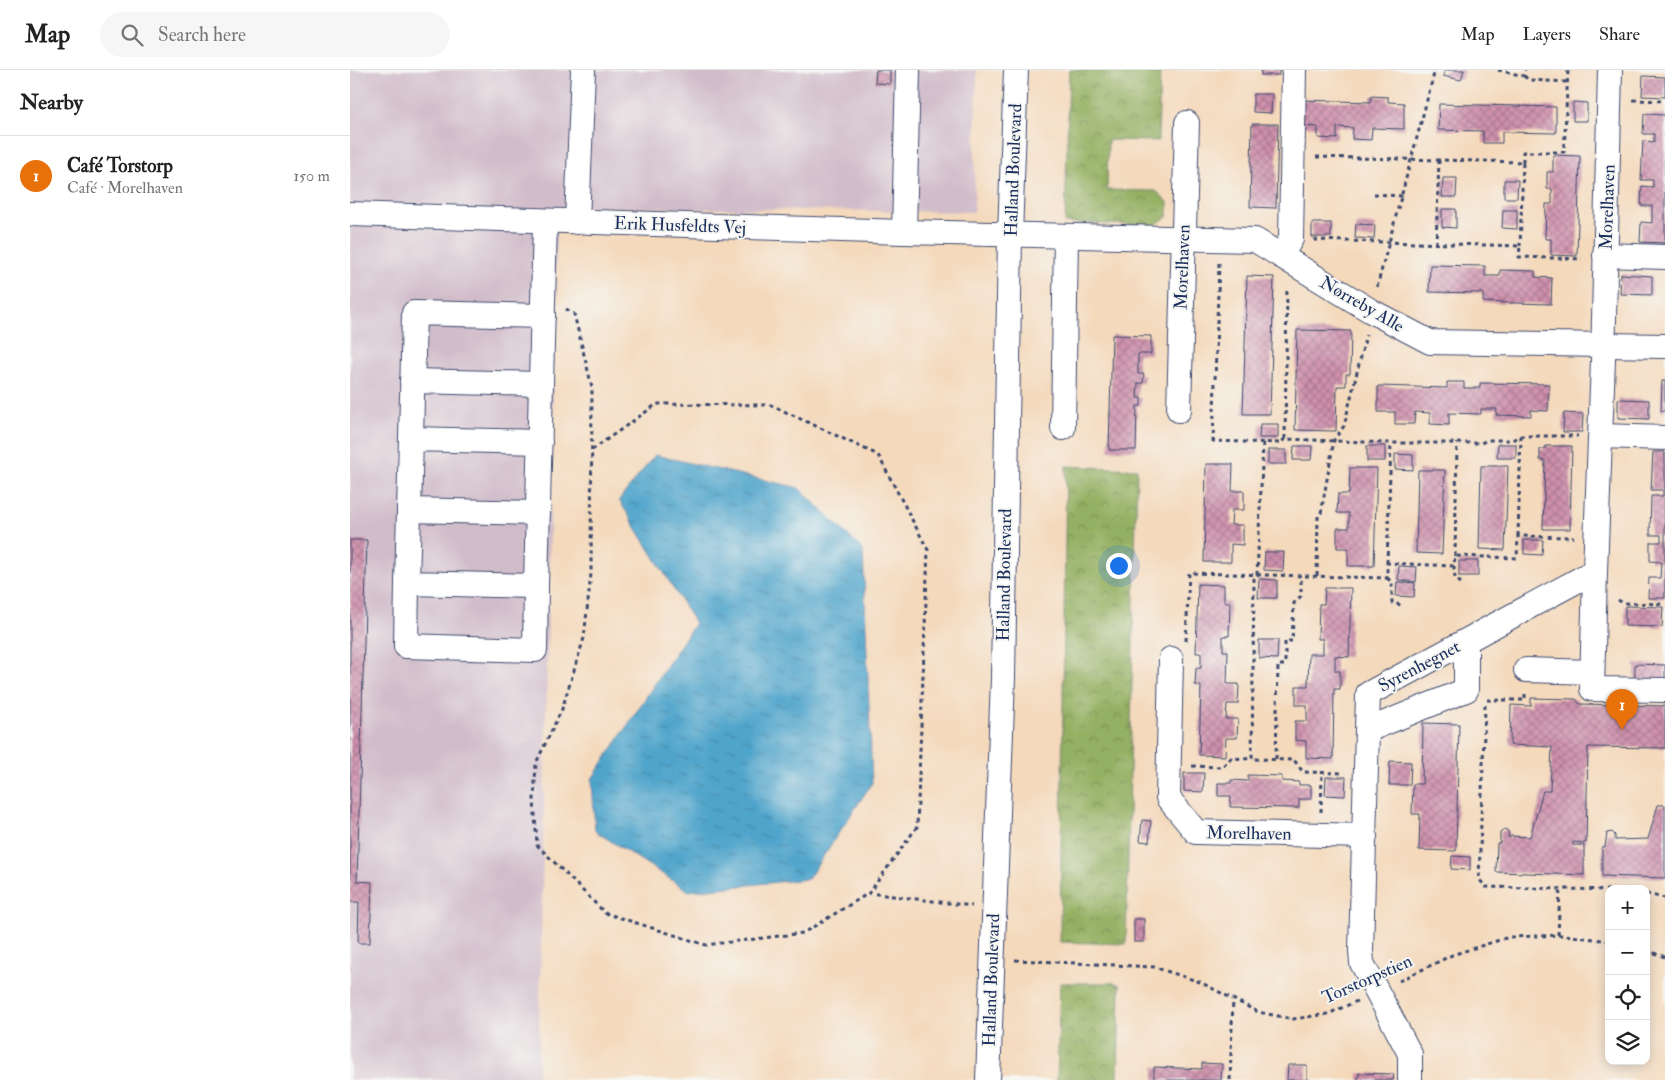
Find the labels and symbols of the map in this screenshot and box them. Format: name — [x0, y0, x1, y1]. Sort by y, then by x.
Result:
street label: Halland Boulevard — [1000, 103, 1027, 237]
street label: Morelhaven — [1595, 164, 1620, 250]
street label: Erik Husfeldts Vej — [613, 212, 746, 239]
street label: Morelhaven — [1170, 224, 1195, 310]
street label: Nørreby Alle — [1315, 271, 1409, 338]
street label: Halland Boulevard — [992, 508, 1017, 642]
your location — [1106, 553, 1132, 579]
street label: Syrenhegnet — [1374, 635, 1464, 698]
pin: 1 — [1606, 689, 1638, 730]
street label: Morelhaven — [1206, 821, 1292, 846]
street label: Halland Boulevard — [978, 913, 1005, 1047]
street label: Torstorpstien — [1319, 949, 1416, 1010]

